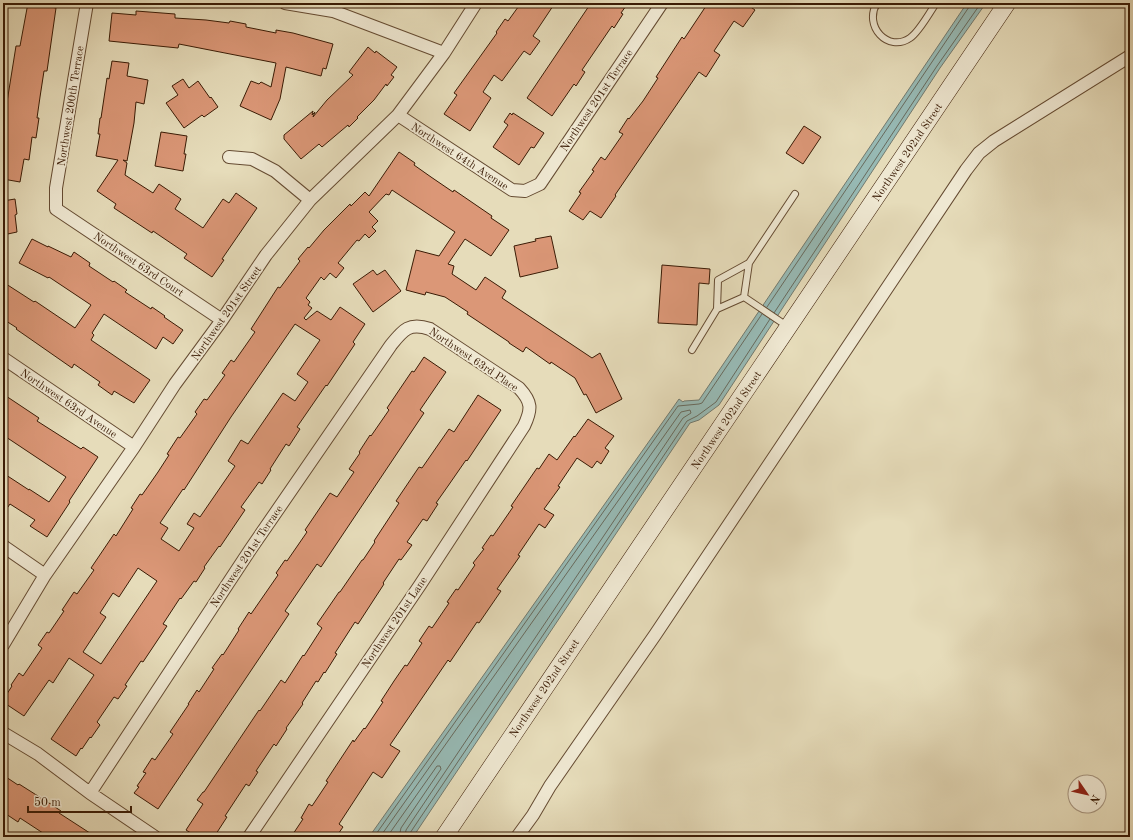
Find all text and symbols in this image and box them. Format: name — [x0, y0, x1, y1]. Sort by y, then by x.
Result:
street label: Northwest 200th Terrace — [57, 45, 86, 167]
street label: Northwest 201st Terrace — [559, 48, 635, 154]
street label: Northwest 202nd Street — [871, 102, 945, 204]
street label: Northwest 64th Avenue — [409, 122, 510, 193]
street label: Northwest 63rd Court — [91, 231, 185, 300]
street label: Northwest 201st Street — [190, 264, 264, 363]
street label: Northwest 63rd Place — [427, 326, 520, 394]
street label: Northwest 63rd Avenue — [18, 368, 119, 441]
street label: Northwest 202nd Street — [690, 370, 764, 472]
street label: Northwest 201st Terrace — [209, 504, 285, 610]
street label: Northwest 201st Lane — [361, 575, 430, 671]
street label: Northwest 202nd Street — [508, 638, 582, 740]
north arrow — [1067, 774, 1107, 814]
scale bar — [28, 788, 131, 814]
text: N — [1087, 792, 1101, 806]
text: 50 m — [34, 796, 61, 809]

